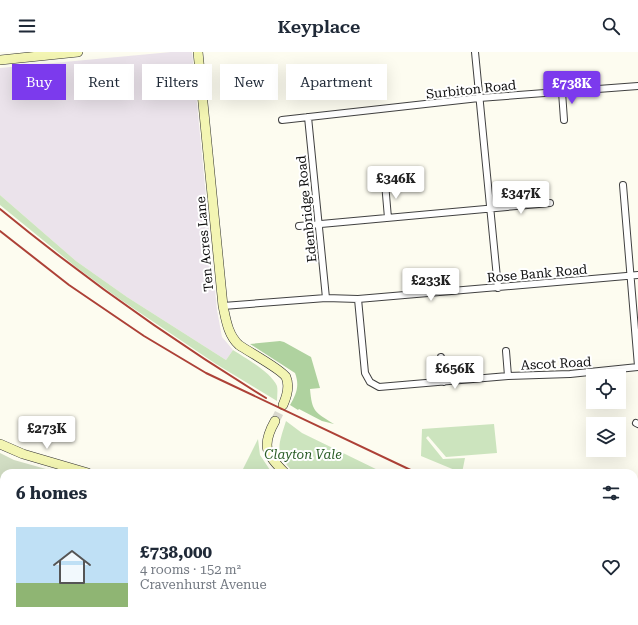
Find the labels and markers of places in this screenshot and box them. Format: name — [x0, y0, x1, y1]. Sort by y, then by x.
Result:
pin: £738K — [544, 71, 600, 105]
pin: £346K — [368, 166, 424, 200]
pin: £347K — [493, 181, 549, 215]
pin: £233K — [403, 268, 459, 302]
pin: £656K — [427, 356, 483, 390]
pin: £273K — [19, 416, 75, 450]

